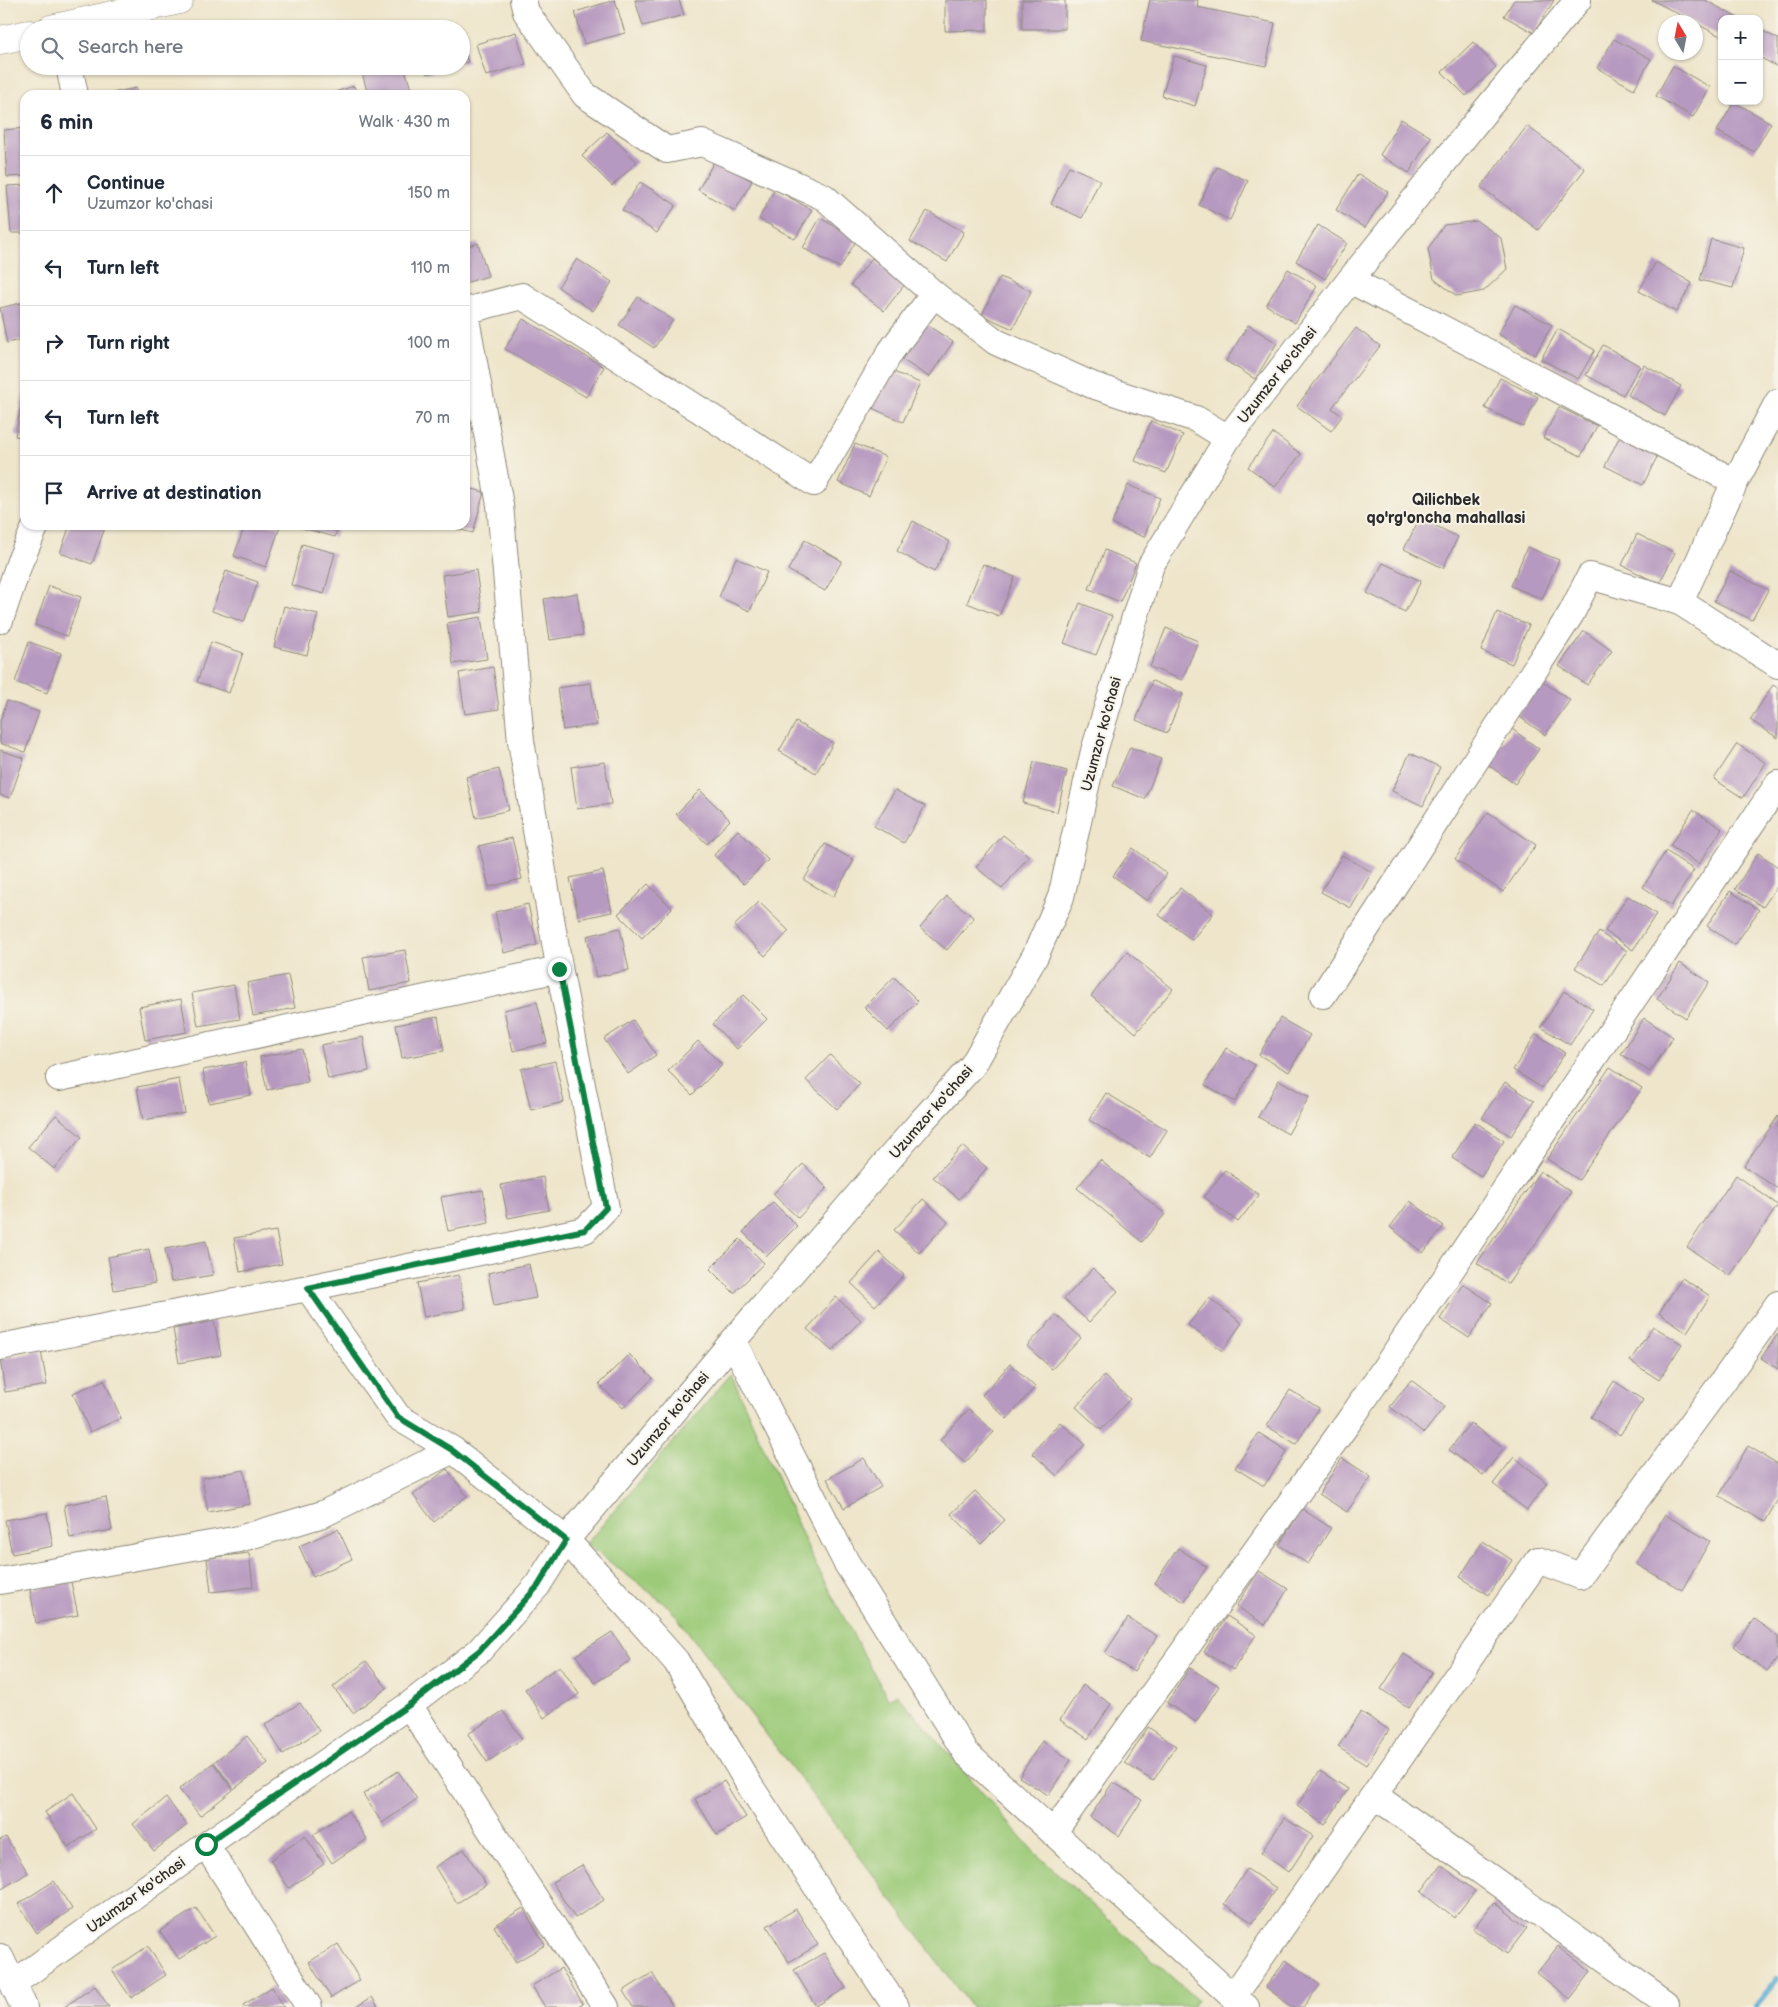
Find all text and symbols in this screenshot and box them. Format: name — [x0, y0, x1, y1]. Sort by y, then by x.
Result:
north arrow — [1658, 15, 1703, 60]
map controls — [1718, 15, 1763, 105]
button: + — [1718, 15, 1763, 60]
search box — [20, 20, 470, 75]
icon: search — [38, 34, 66, 62]
text: Search here — [78, 36, 183, 59]
button: − — [1718, 60, 1763, 105]
text: 6 min — [40, 110, 93, 135]
text: Walk · 430 m — [359, 113, 450, 132]
text: Continue — [87, 172, 165, 195]
icon: ahead — [40, 179, 68, 207]
text: 150 m — [408, 184, 450, 203]
text: Uzumzor ko'chasi — [87, 195, 213, 214]
icon: left — [40, 254, 68, 282]
text: Turn left — [87, 257, 159, 280]
text: 110 m — [411, 259, 450, 278]
street label: Uzumzor ko'chasi — [1234, 323, 1321, 428]
icon: right — [40, 329, 68, 357]
text: Turn right — [87, 332, 170, 355]
text: 100 m — [407, 334, 450, 353]
icon: left — [40, 404, 68, 432]
text: Turn left — [87, 407, 159, 430]
text: 70 m — [415, 409, 450, 428]
icon: arrive — [40, 479, 68, 507]
text: Arrive at destination — [87, 482, 262, 505]
district label: Qilichbek qo'rg'oncha mahallasi — [1366, 491, 1526, 528]
street label: Uzumzor ko'chasi — [1077, 675, 1126, 794]
route end — [548, 958, 571, 981]
street label: Uzumzor ko'chasi — [885, 1062, 977, 1163]
street label: Uzumzor ko'chasi — [623, 1368, 714, 1471]
route start — [195, 1833, 218, 1856]
street label: Uzumzor ko'chasi — [83, 1853, 190, 1938]

